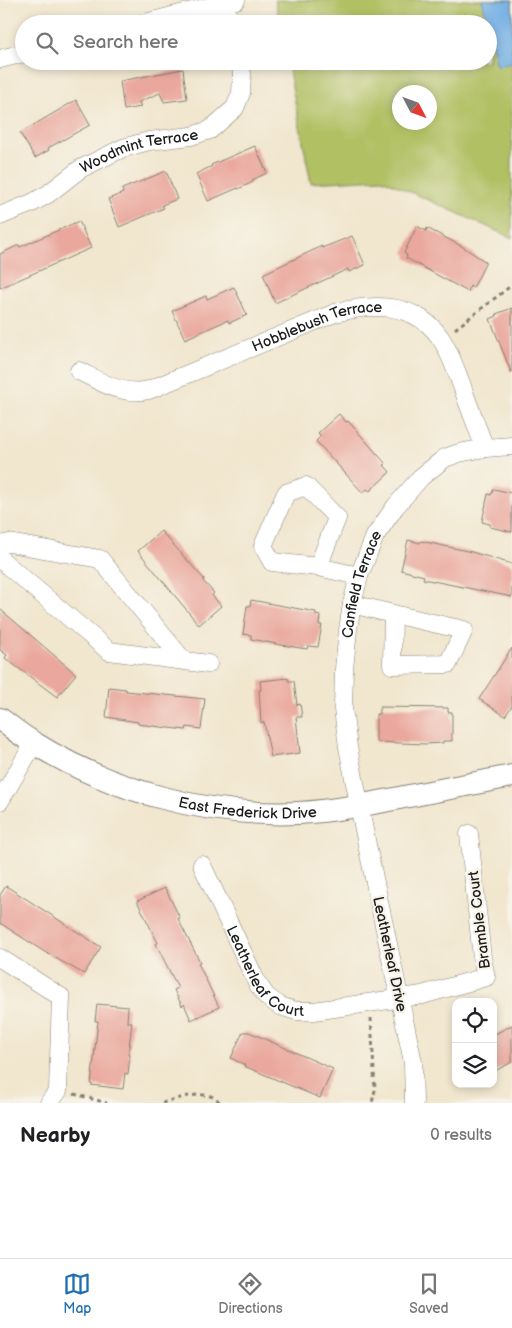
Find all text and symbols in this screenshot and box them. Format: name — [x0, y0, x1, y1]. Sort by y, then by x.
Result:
search box — [15, 15, 497, 70]
icon: search — [33, 29, 61, 57]
text: Search here — [73, 31, 178, 54]
north arrow — [392, 85, 437, 130]
street label: Woodmint Terrace — [77, 125, 201, 178]
street label: Hobblebush Terrace — [249, 298, 382, 356]
street label: Canfield Terrace — [338, 526, 386, 639]
street label: East Frederick Drive — [177, 793, 318, 823]
street label: Bramble Court — [464, 869, 495, 970]
street label: Leatherleaf Drive — [368, 895, 411, 1014]
street label: Leatherleaf Court — [222, 923, 304, 1021]
map controls — [452, 998, 497, 1088]
button: locate — [452, 998, 497, 1043]
button: layers — [452, 1043, 497, 1088]
text: Nearby — [20, 1123, 90, 1148]
text: 0 results — [430, 1126, 492, 1145]
tab: Map — [63, 1270, 92, 1317]
tab: Directions — [218, 1270, 283, 1317]
tab: Saved — [409, 1270, 449, 1317]

